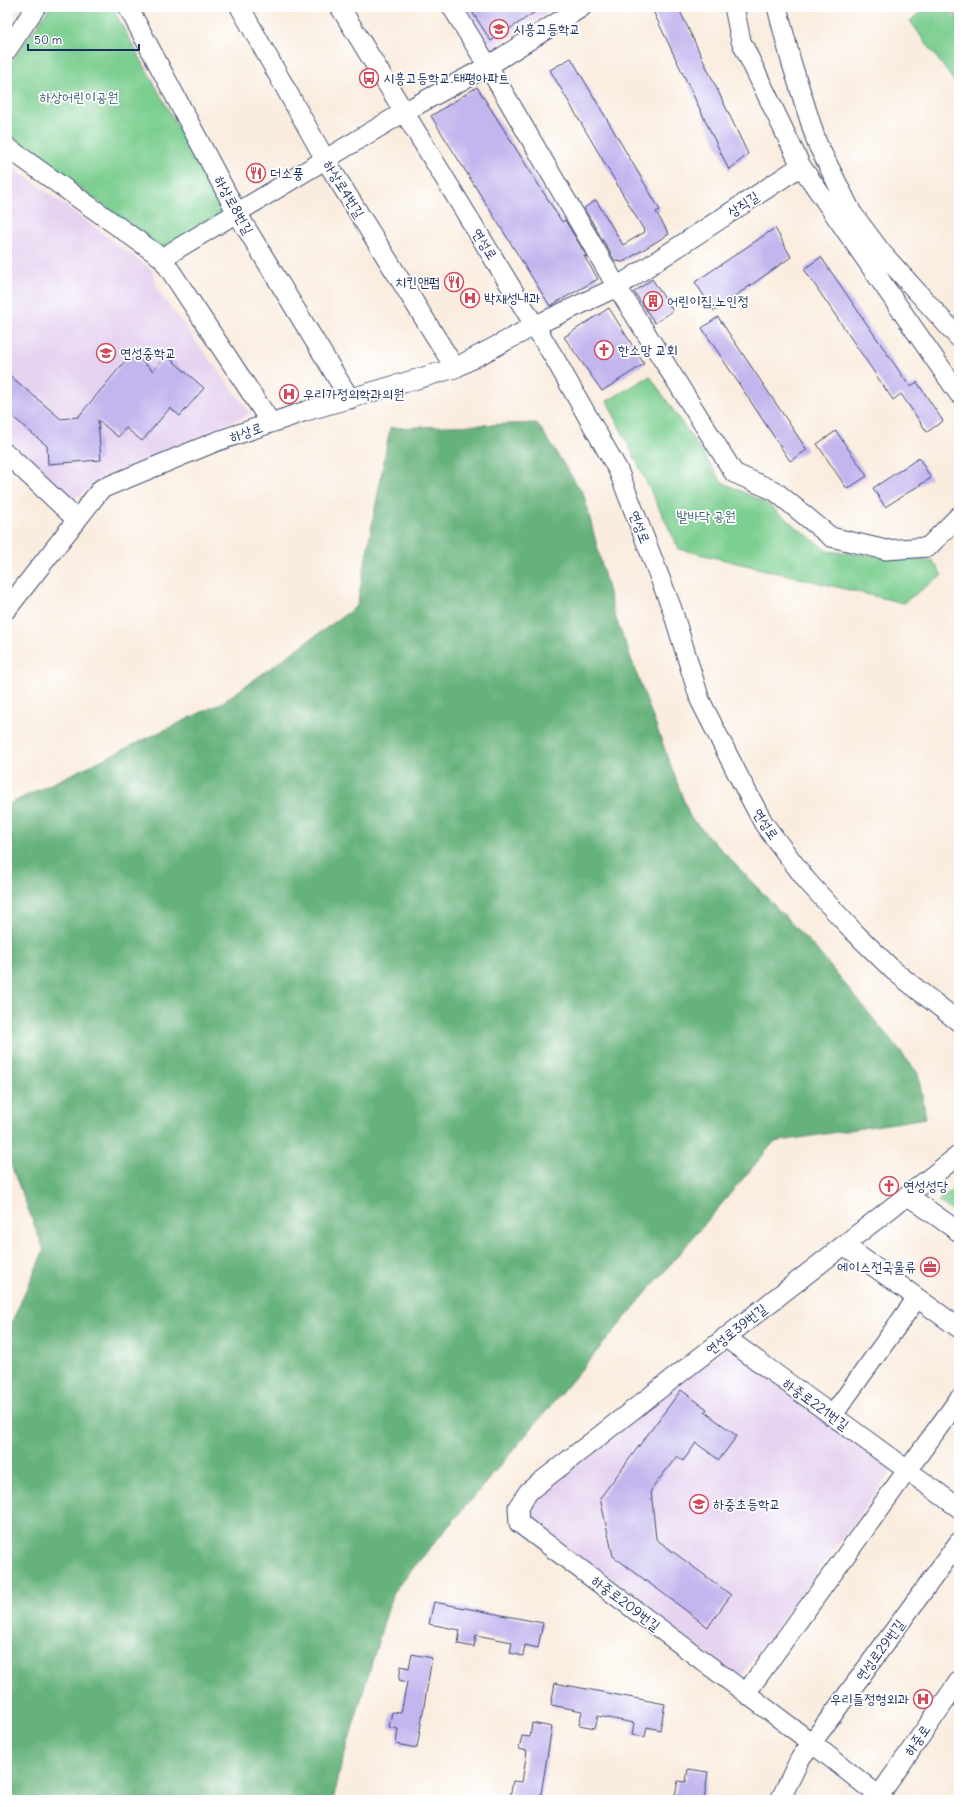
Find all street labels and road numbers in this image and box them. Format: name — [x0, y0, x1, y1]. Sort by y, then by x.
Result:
street label: 하상로4번길 — [319, 157, 369, 222]
street label: 하상로8번길 — [211, 172, 258, 238]
street label: 상직길 — [724, 187, 763, 221]
street label: 연성로 — [468, 225, 502, 263]
street label: 하상로 — [227, 418, 265, 446]
street label: 연성로 — [626, 508, 654, 546]
street label: 연성로 — [749, 805, 783, 843]
street label: 연성로39번길 — [702, 1299, 771, 1358]
street label: 하중로221번길 — [779, 1374, 853, 1434]
street label: 하중로209번길 — [588, 1571, 664, 1635]
street label: 연성로29번길 — [852, 1615, 909, 1684]
street label: 하중로 — [900, 1721, 934, 1759]

